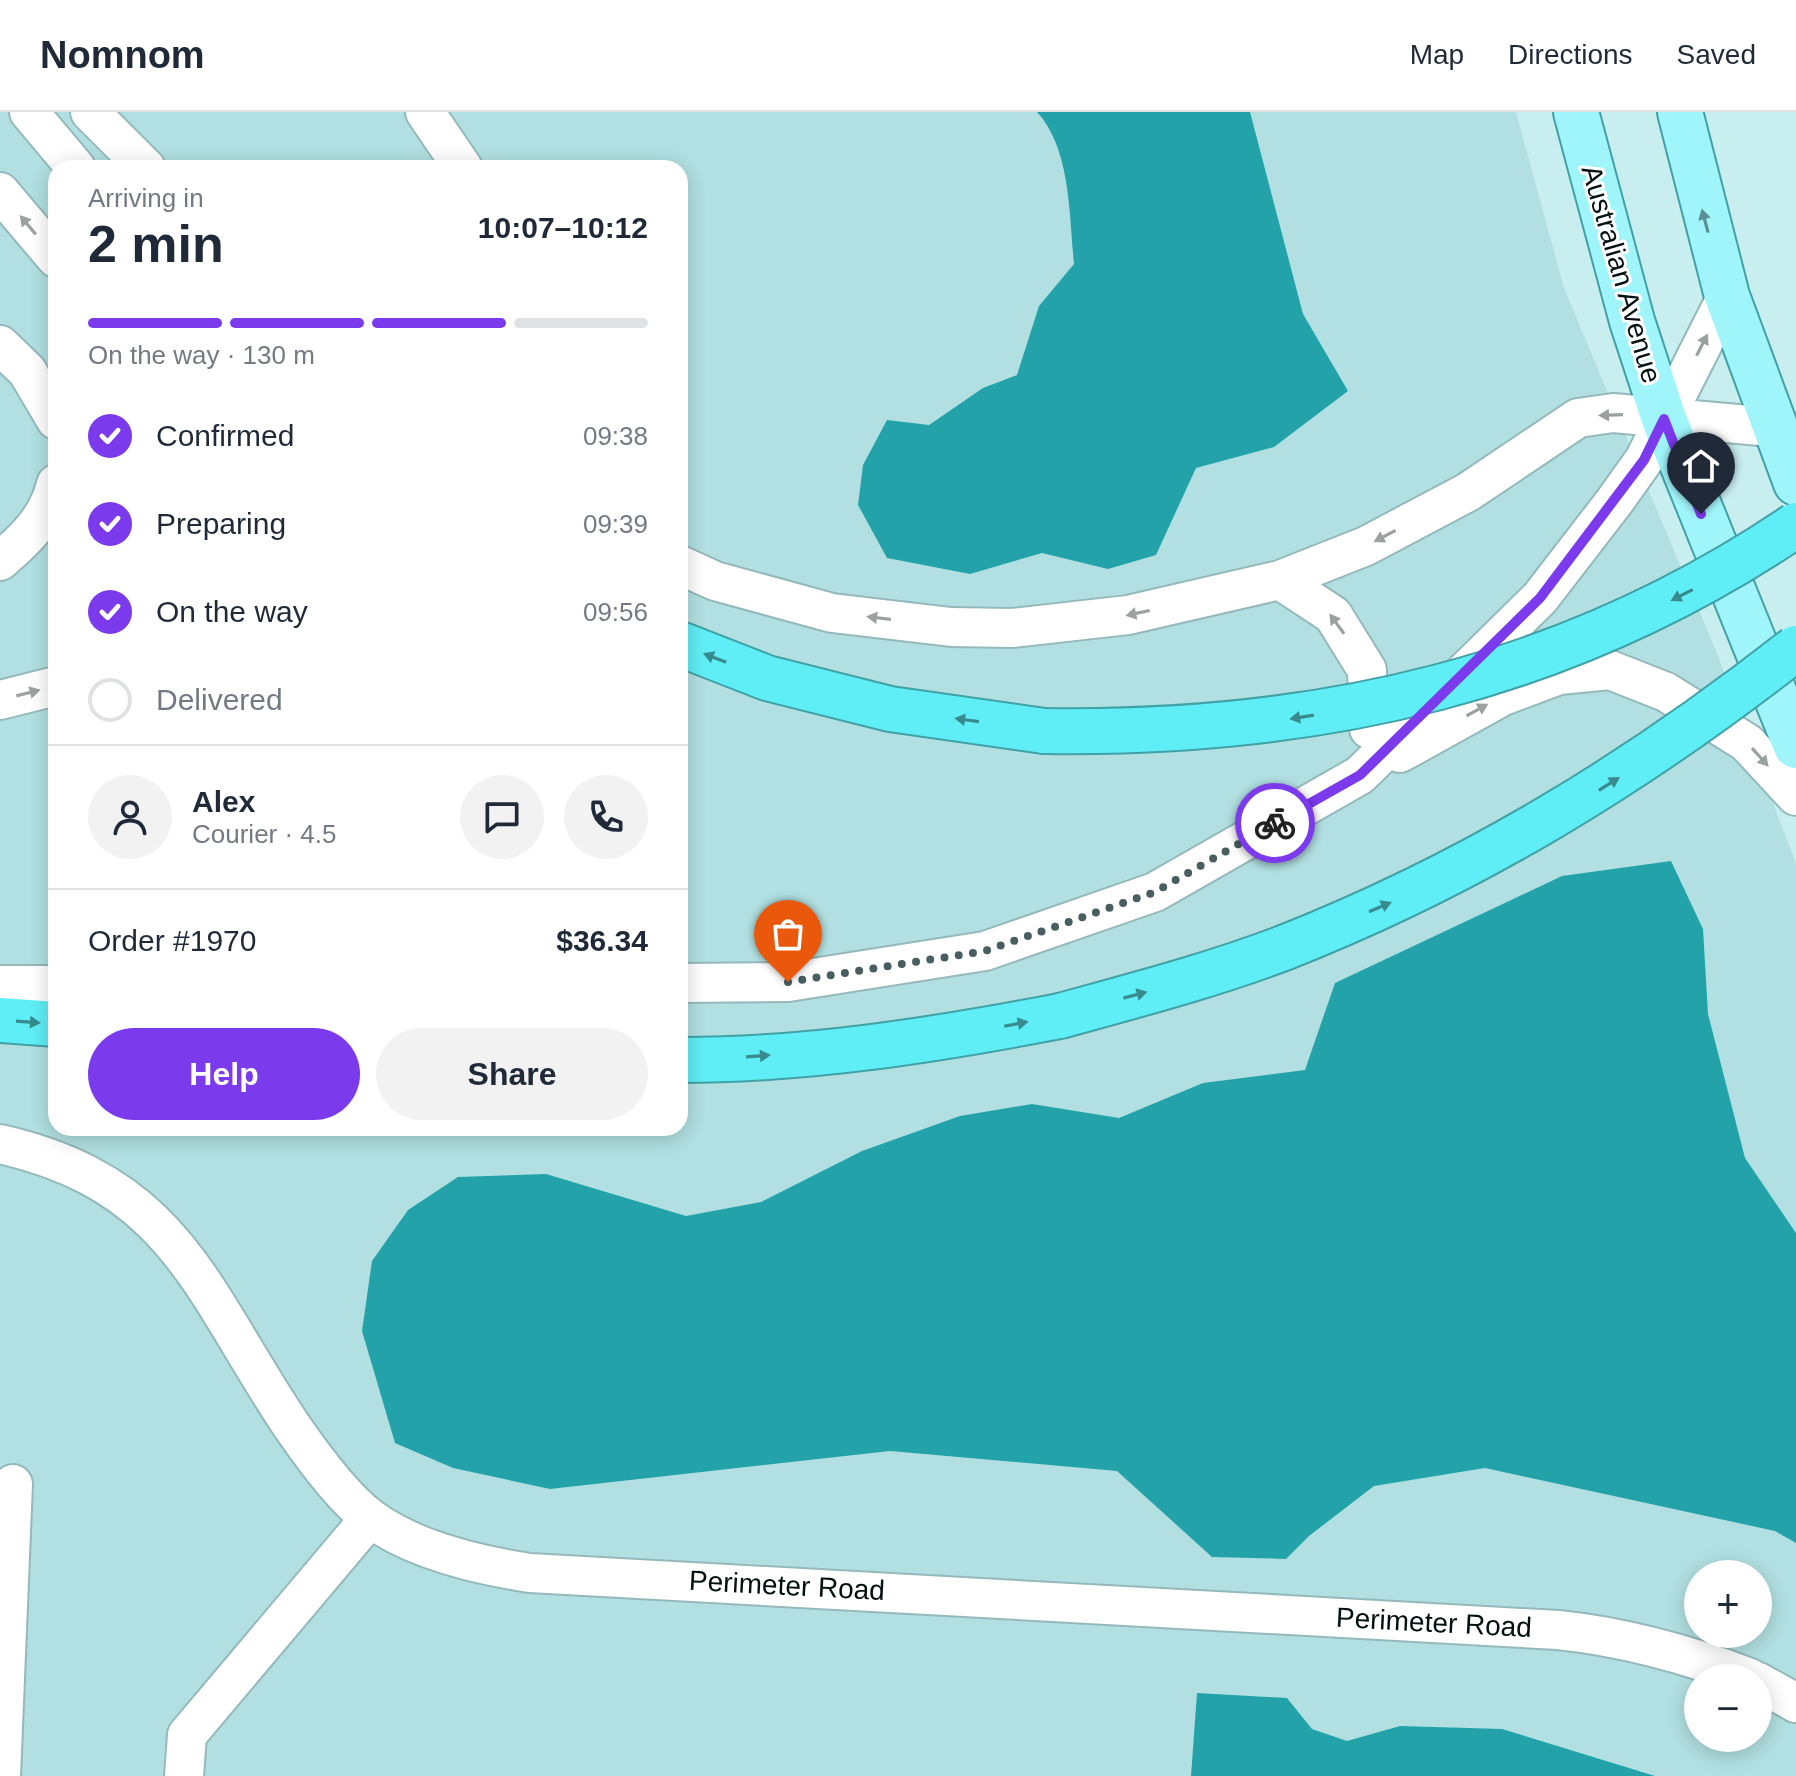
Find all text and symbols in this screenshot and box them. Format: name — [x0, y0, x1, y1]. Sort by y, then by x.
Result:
text: Nomnom — [40, 34, 205, 76]
text: Map — [1410, 39, 1464, 70]
text: Directions — [1508, 39, 1633, 70]
text: Saved — [1677, 39, 1756, 70]
street label: Australian Avenue — [1576, 162, 1667, 387]
text: Arriving in — [88, 183, 204, 213]
one-way arrow — [1699, 209, 1711, 234]
text: 10:07–10:12 — [478, 211, 648, 244]
one-way arrow — [20, 215, 37, 235]
text: 2 min — [88, 215, 224, 273]
one-way arrow — [1695, 334, 1708, 357]
text: On the way · 130 m — [88, 340, 315, 370]
one-way arrow — [1598, 408, 1623, 421]
icon: check — [88, 414, 132, 458]
text: Confirmed — [156, 419, 294, 452]
text: 09:38 — [583, 421, 648, 451]
pin — [1667, 432, 1735, 514]
icon: home — [1679, 444, 1723, 488]
icon: check — [88, 502, 132, 546]
text: Preparing — [156, 507, 286, 540]
text: 09:39 — [583, 509, 648, 539]
one-way arrow — [1374, 530, 1397, 543]
one-way arrow — [1670, 588, 1693, 601]
icon: check — [88, 590, 132, 634]
text: On the way — [156, 595, 308, 628]
text: 09:56 — [583, 597, 648, 627]
one-way arrow — [1125, 607, 1150, 620]
one-way arrow — [866, 612, 891, 625]
one-way arrow — [1329, 613, 1345, 635]
one-way arrow — [703, 651, 727, 664]
text: Delivered — [156, 683, 283, 716]
one-way arrow — [16, 686, 41, 698]
one-way arrow — [1465, 703, 1488, 717]
one-way arrow — [1290, 711, 1315, 723]
one-way arrow — [954, 713, 979, 726]
one-way arrow — [1750, 747, 1768, 766]
button: person — [88, 775, 172, 859]
button: chat — [460, 775, 544, 859]
button: phone — [564, 775, 648, 859]
one-way arrow — [1598, 777, 1619, 792]
courier — [1235, 783, 1315, 863]
text: Alex — [192, 785, 255, 818]
icon: bike — [1253, 801, 1297, 845]
text: Courier · 4.5 — [192, 819, 337, 849]
pin — [754, 900, 822, 982]
one-way arrow — [1368, 900, 1392, 913]
icon: bag — [766, 912, 810, 956]
text: Order #1970 — [88, 924, 256, 957]
text: $36.34 — [556, 924, 648, 957]
one-way arrow — [1124, 988, 1148, 1001]
one-way arrow — [16, 1016, 41, 1029]
one-way arrow — [1003, 1017, 1028, 1030]
button: Help — [88, 1028, 360, 1120]
button: Share — [376, 1028, 648, 1120]
one-way arrow — [746, 1049, 771, 1062]
map controls — [1684, 1560, 1772, 1752]
button: + — [1684, 1560, 1772, 1648]
street label: Perimeter Road — [688, 1565, 886, 1606]
street label: Perimeter Road — [1335, 1602, 1533, 1643]
button: − — [1684, 1664, 1772, 1752]

